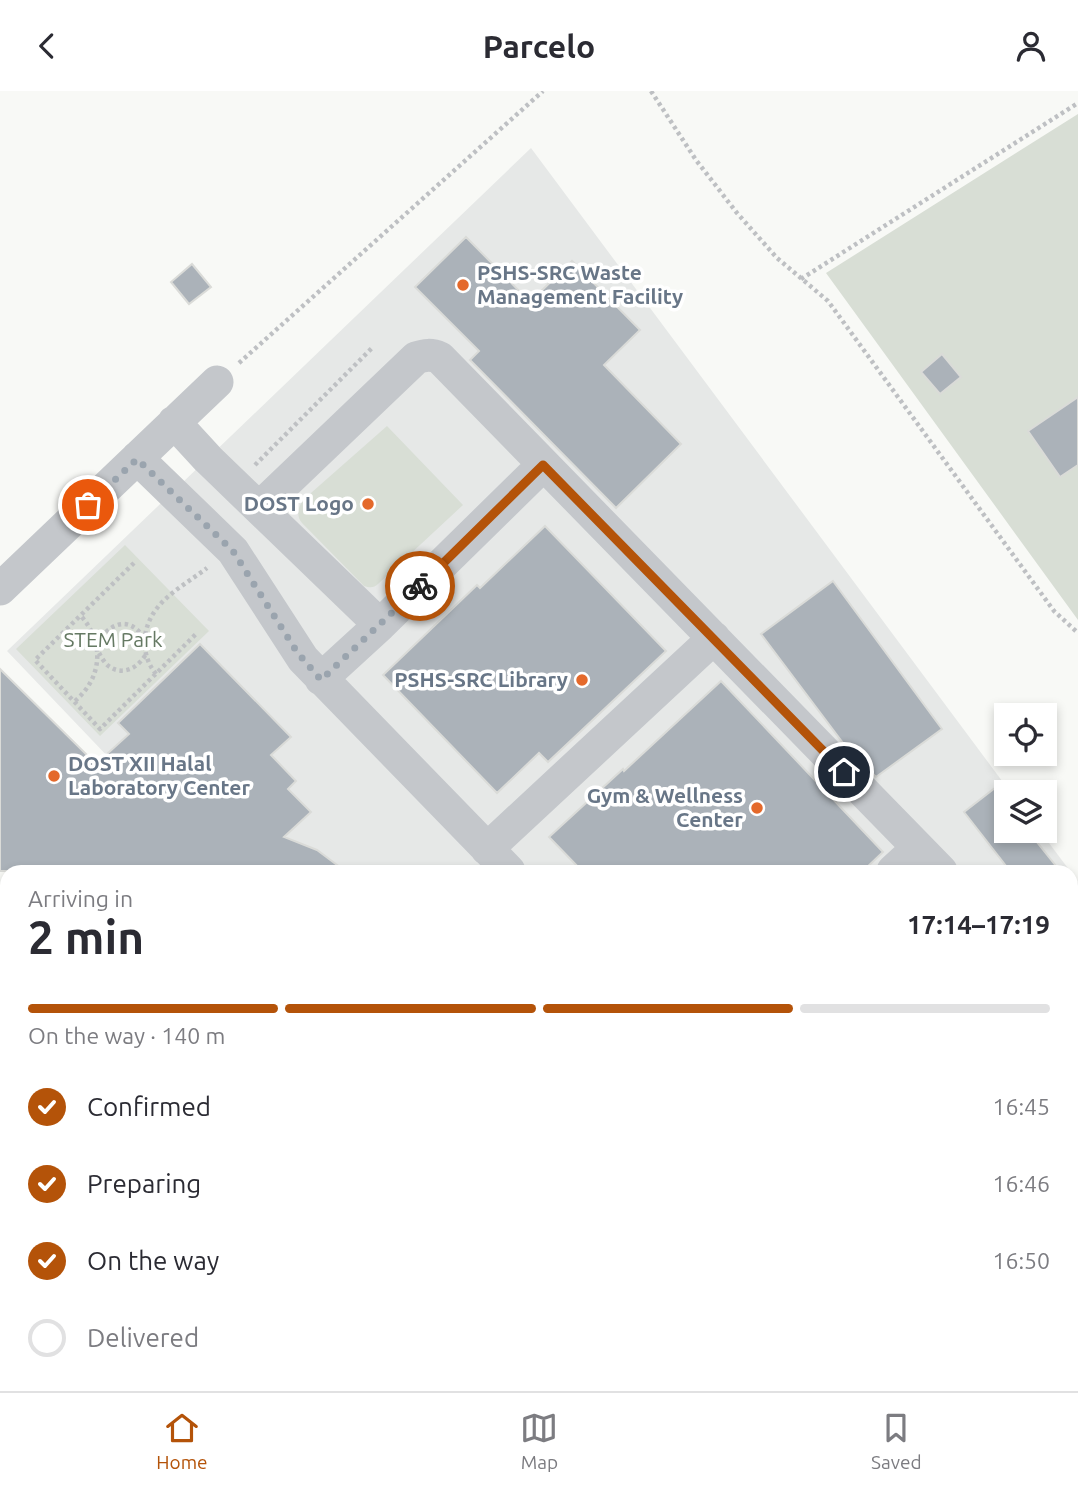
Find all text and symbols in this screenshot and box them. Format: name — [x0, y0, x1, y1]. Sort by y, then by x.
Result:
icon: back — [28, 27, 66, 65]
icon: person — [1012, 27, 1050, 65]
text: Parcelo — [483, 28, 595, 64]
place label: PSHS-SRC Waste Management Facility — [477, 260, 683, 308]
marker: PSHS-SRC Waste Management Facility — [455, 277, 471, 293]
pin — [58, 475, 118, 535]
icon: bag — [69, 486, 107, 524]
place label: DOST Logo — [244, 491, 354, 515]
marker: DOST Logo — [360, 496, 376, 512]
courier — [385, 551, 455, 621]
icon: bike — [401, 567, 439, 605]
park label: STEM Park — [63, 627, 163, 651]
place label: PSHS-SRC Library — [394, 667, 568, 691]
marker: PSHS-SRC Library — [574, 672, 590, 688]
map controls — [994, 703, 1057, 843]
button: locate — [994, 703, 1057, 766]
pin — [814, 742, 874, 802]
place label: DOST XII Halal Laboratory Center — [68, 751, 250, 799]
icon: home — [825, 753, 863, 791]
marker: DOST XII Halal Laboratory Center — [46, 768, 62, 784]
button: layers — [994, 780, 1057, 843]
place label: Gym & Wellness Center — [587, 783, 743, 831]
marker: Gym & Wellness Center — [749, 800, 765, 816]
text: Arriving in — [28, 886, 133, 911]
text: 17:14–17:19 — [907, 910, 1050, 939]
text: 2 min — [28, 911, 144, 963]
text: On the way · 140 m — [28, 1023, 225, 1048]
icon: check — [28, 1088, 66, 1126]
text: Confirmed — [87, 1092, 211, 1121]
text: 16:45 — [992, 1094, 1050, 1119]
icon: check — [28, 1165, 66, 1203]
text: Preparing — [87, 1169, 201, 1198]
text: 16:46 — [992, 1171, 1050, 1196]
icon: check — [28, 1242, 66, 1280]
text: On the way — [87, 1246, 219, 1275]
text: 16:50 — [992, 1248, 1050, 1273]
text: Delivered — [87, 1323, 199, 1352]
tab: Home — [156, 1409, 208, 1473]
tab: Map — [520, 1409, 558, 1473]
tab: Saved — [871, 1409, 922, 1473]

